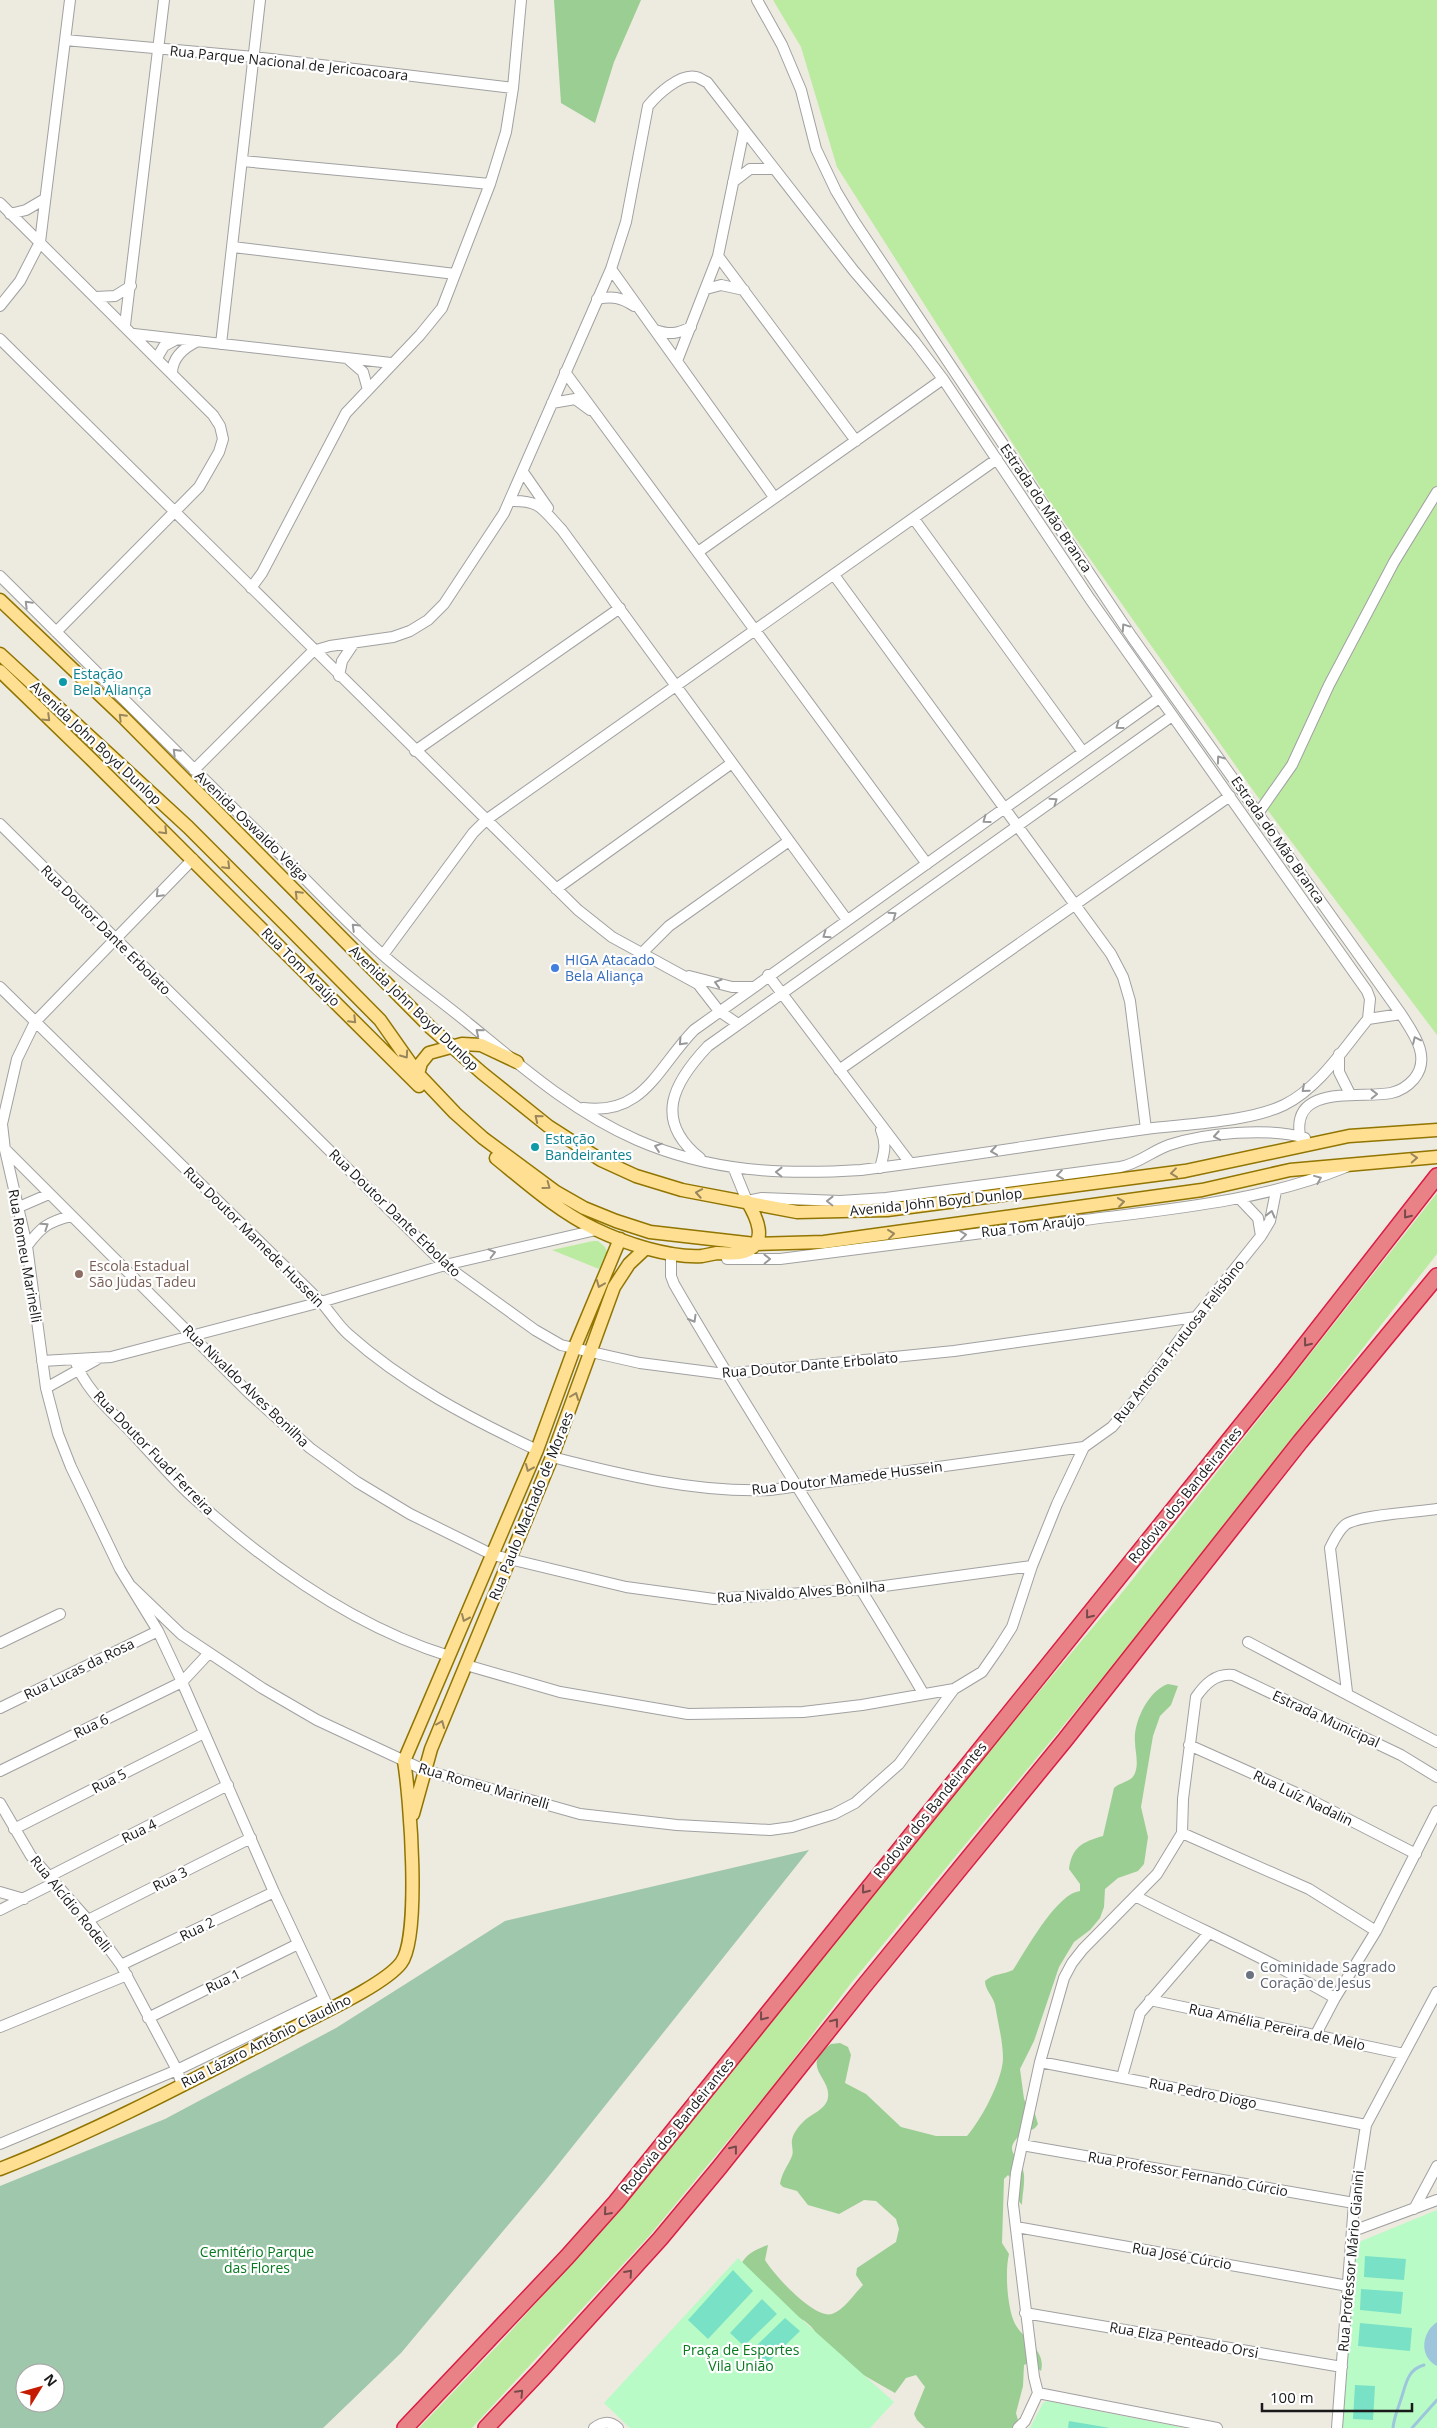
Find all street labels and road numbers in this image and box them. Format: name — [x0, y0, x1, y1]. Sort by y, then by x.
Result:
street label: Rua Parque Nacional de Jericoacoara — [169, 41, 409, 84]
street label: Estrada do Mão Branca — [996, 440, 1097, 576]
street label: Avenida John Boyd Dunlop — [26, 677, 166, 809]
street label: Avenida Oswaldo Veiga — [191, 766, 313, 885]
street label: Estrada do Mão Branca — [1227, 772, 1330, 907]
street label: Rua Doutor Dante Erbolato — [37, 860, 176, 999]
street label: Rua Tom Araújo — [258, 923, 345, 1010]
street label: Avenida John Boyd Dunlop — [345, 941, 483, 1075]
street label: Rua Doutor Dante Erbolato — [325, 1144, 466, 1281]
street label: Rua Doutor Mamede Hussein — [180, 1162, 329, 1311]
street label: Avenida John Boyd Dunlop — [849, 1183, 1023, 1220]
street label: Rua Romeu Marinelli — [4, 1188, 47, 1324]
street label: Rua Tom Araújo — [980, 1210, 1086, 1241]
street label: Rua Antonia Frutuosa Felisbino — [1109, 1255, 1248, 1426]
street label: Rua Nivaldo Alves Bonilha — [179, 1320, 314, 1451]
street label: Rua Doutor Dante Erbolato — [721, 1347, 899, 1382]
street label: Rua Doutor Fuad Ferreira — [90, 1386, 219, 1519]
street label: Rua Paulo Machado de Moraes — [484, 1408, 577, 1603]
street label: Rodovia dos Bandeirantes — [1124, 1422, 1246, 1567]
street label: Rua Doutor Mamede Hussein — [750, 1456, 943, 1499]
street label: Rua Nivaldo Alves Bonilha — [716, 1576, 886, 1607]
street label: Rua Lucas da Rosa — [20, 1634, 137, 1704]
street label: Estrada Municipal — [1269, 1685, 1383, 1752]
street label: Rua 6 — [70, 1709, 111, 1742]
street label: Rodovia dos Bandeirantes — [869, 1737, 991, 1882]
street label: Rua Romeu Marinelli — [416, 1758, 552, 1813]
street label: Rua 5 — [88, 1764, 129, 1797]
street label: Rua Luíz Nadalin — [1250, 1765, 1356, 1830]
street label: Rua 4 — [118, 1814, 159, 1847]
street label: Rua Alcídio Rodelli — [26, 1851, 116, 1956]
street label: Rua 3 — [149, 1862, 190, 1895]
street label: Rua 2 — [176, 1912, 217, 1945]
street label: Rua 1 — [202, 1964, 243, 1997]
street label: Rua Lázaro Antônio Claudino — [177, 1989, 354, 2092]
street label: Rua Amélia Pereira de Melo — [1187, 1999, 1367, 2054]
street label: Rodovia dos Bandeirantes — [616, 2053, 738, 2198]
street label: Rua Pedro Diogo — [1148, 2073, 1259, 2112]
street label: Rua Professor Fernando Cúrcio — [1086, 2147, 1290, 2200]
street label: Rua Professor Mário Gianini — [1333, 2169, 1368, 2353]
street label: Rua José Cúrcio — [1131, 2237, 1233, 2274]
street label: Rua Elza Penteado Orsi — [1108, 2317, 1260, 2362]

